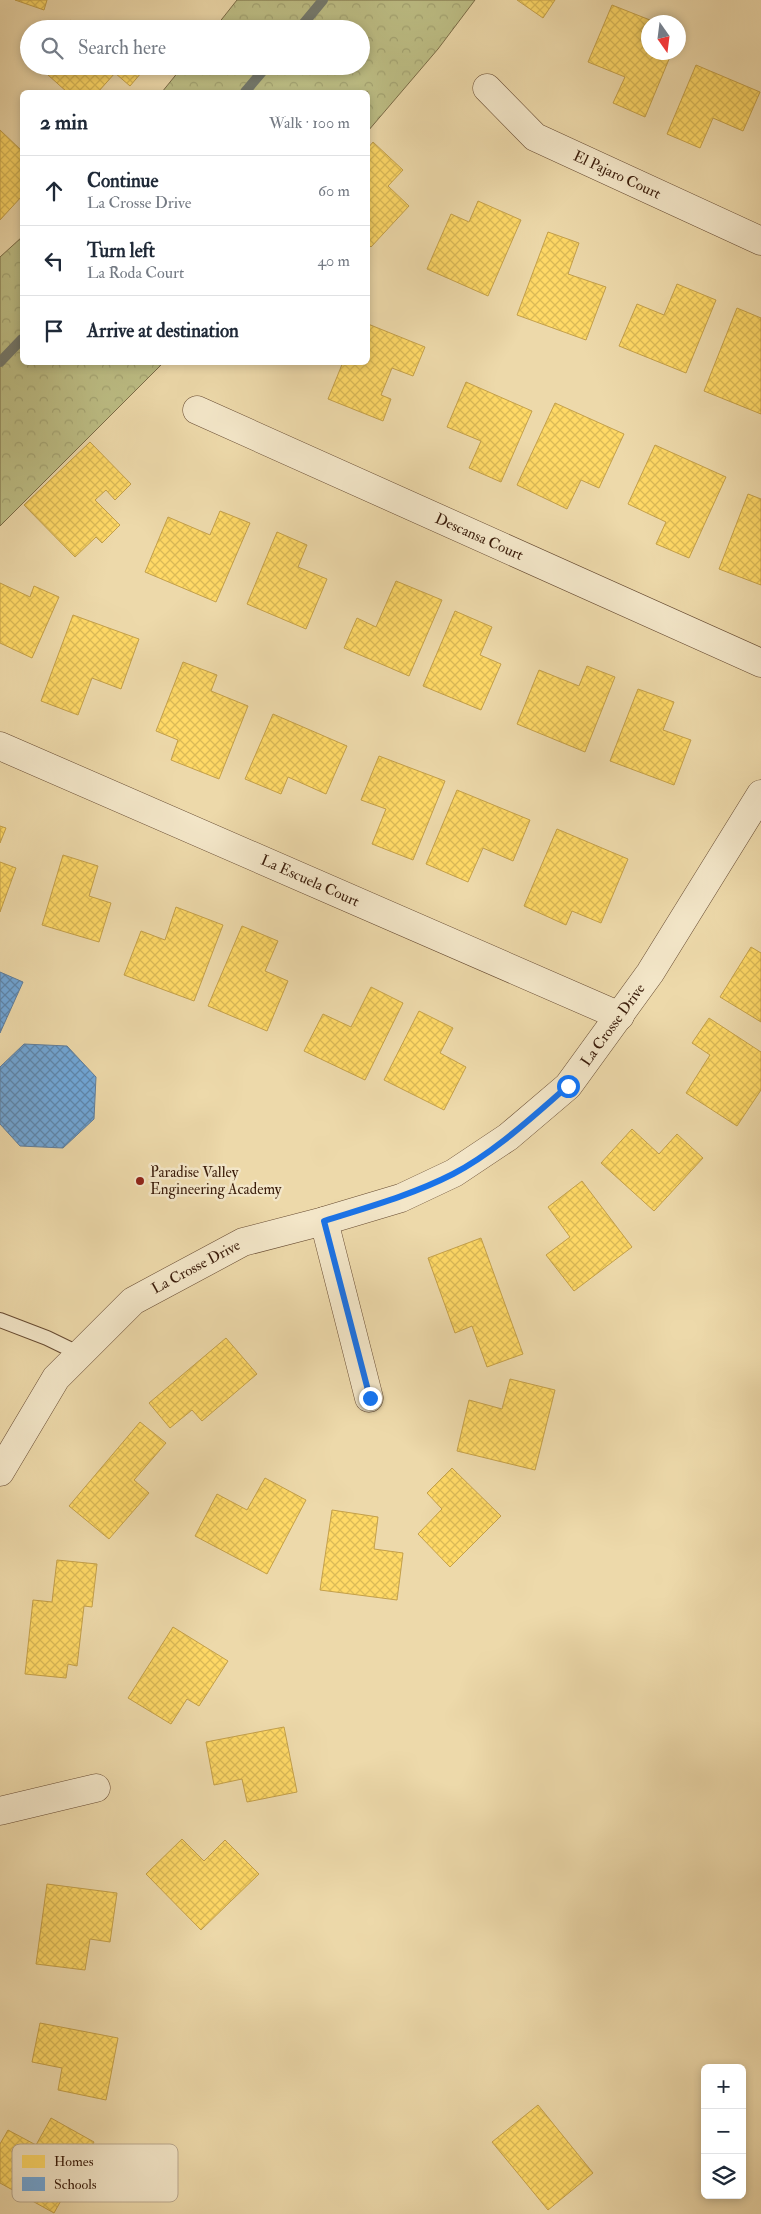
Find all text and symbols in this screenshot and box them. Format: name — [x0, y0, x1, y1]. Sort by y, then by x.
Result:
north arrow — [641, 15, 686, 60]
search box — [20, 20, 370, 75]
icon: search — [38, 34, 66, 62]
text: Search here — [78, 36, 166, 60]
text: 2 min — [40, 109, 88, 136]
text: Walk · 100 m — [269, 113, 350, 133]
street label: El Pajaro Court — [570, 146, 664, 204]
text: Continue — [87, 169, 158, 193]
icon: ahead — [40, 177, 68, 205]
text: 60 m — [318, 181, 350, 201]
text: La Crosse Drive — [87, 193, 191, 213]
text: Turn left — [87, 239, 155, 263]
icon: left — [40, 247, 68, 275]
text: 40 m — [317, 251, 350, 271]
text: La Roda Court — [87, 263, 184, 283]
icon: arrive — [40, 317, 68, 345]
text: Arrive at destination — [87, 319, 239, 343]
street label: Descansa Court — [432, 509, 526, 565]
street label: La Escuela Court — [258, 851, 362, 911]
street label: La Crosse Drive — [577, 980, 649, 1070]
route start — [557, 1075, 580, 1098]
place label: Paradise Valley Engineering Academy — [150, 1163, 282, 1199]
marker: Paradise Valley Engineering Academy — [134, 1175, 146, 1187]
street label: La Crosse Drive — [148, 1236, 244, 1298]
route end — [359, 1387, 382, 1410]
map controls — [701, 2064, 746, 2199]
button: + — [701, 2064, 746, 2109]
button: − — [701, 2109, 746, 2154]
legend — [12, 2144, 178, 2202]
text: Homes — [54, 2153, 94, 2170]
button: layers — [701, 2154, 746, 2199]
text: Schools — [54, 2176, 97, 2193]

